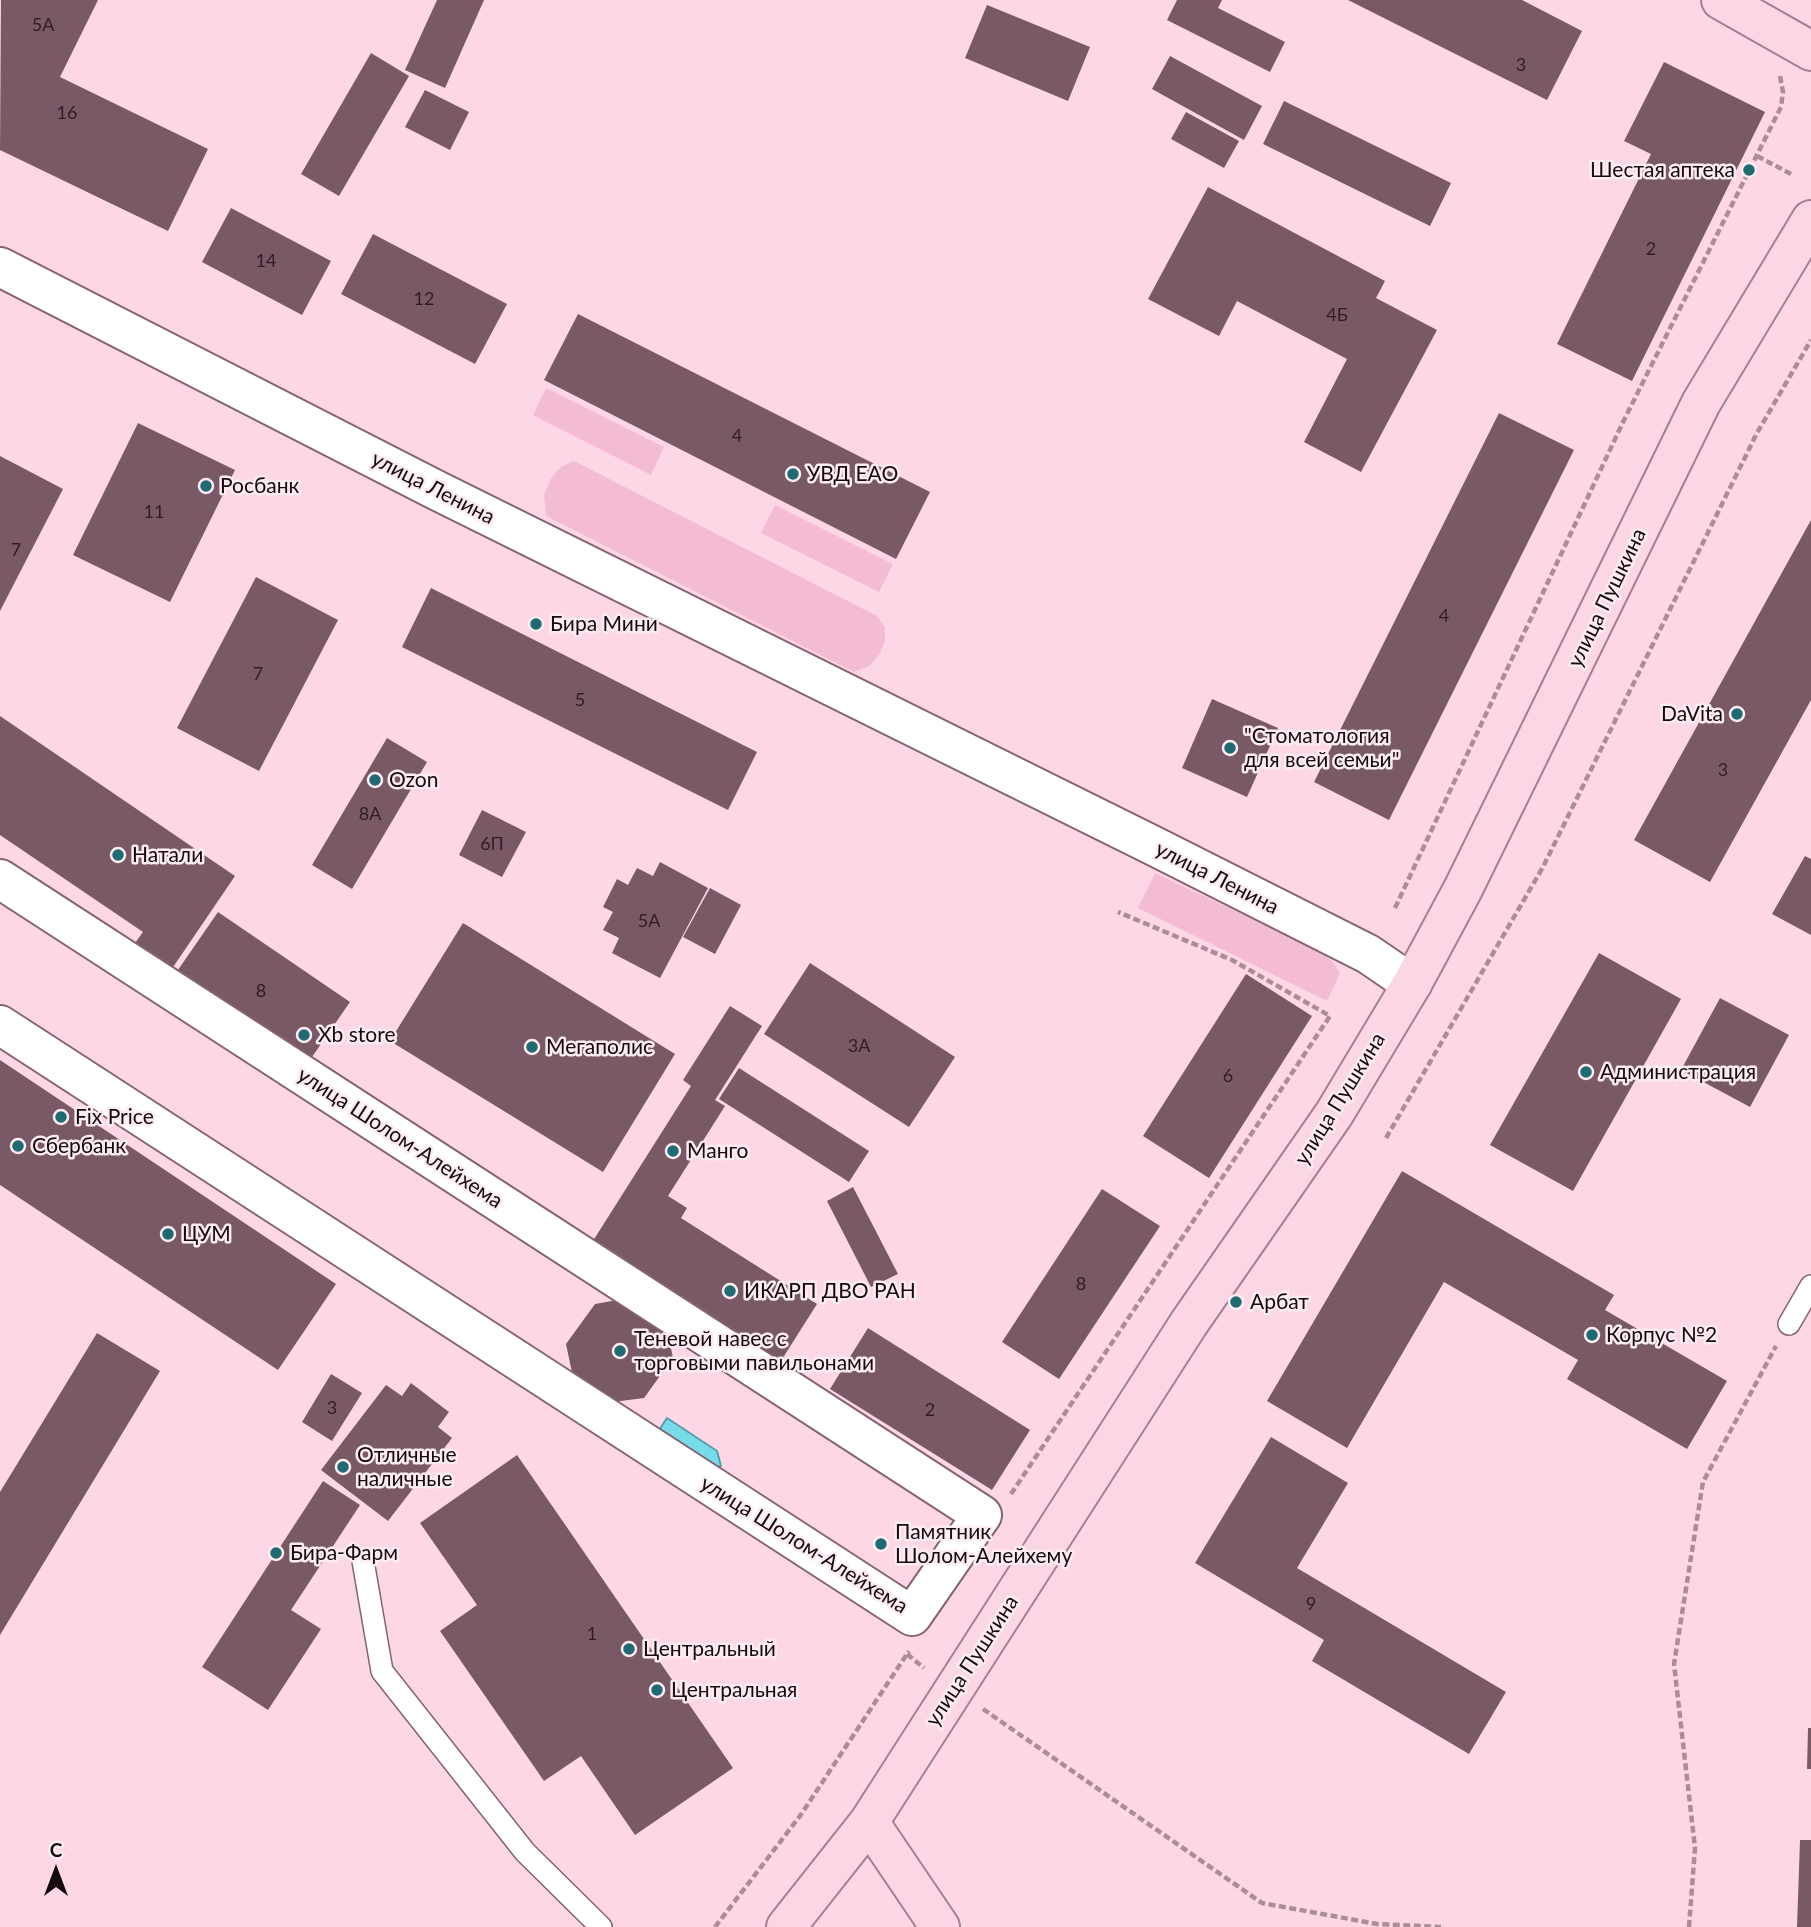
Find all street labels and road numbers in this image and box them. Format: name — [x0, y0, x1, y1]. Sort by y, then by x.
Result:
street label: улица Ленина — [367, 446, 499, 530]
street label: улица Пушкина — [1563, 524, 1651, 672]
street label: улица Ленина — [1151, 836, 1283, 920]
street label: улица Пушкина — [1289, 1028, 1391, 1170]
street label: улица Шолом-Алейхема — [293, 1062, 507, 1214]
street label: улица Шолом-Алейхема — [696, 1471, 912, 1619]
street label: улица Пушкина — [920, 1591, 1024, 1731]

